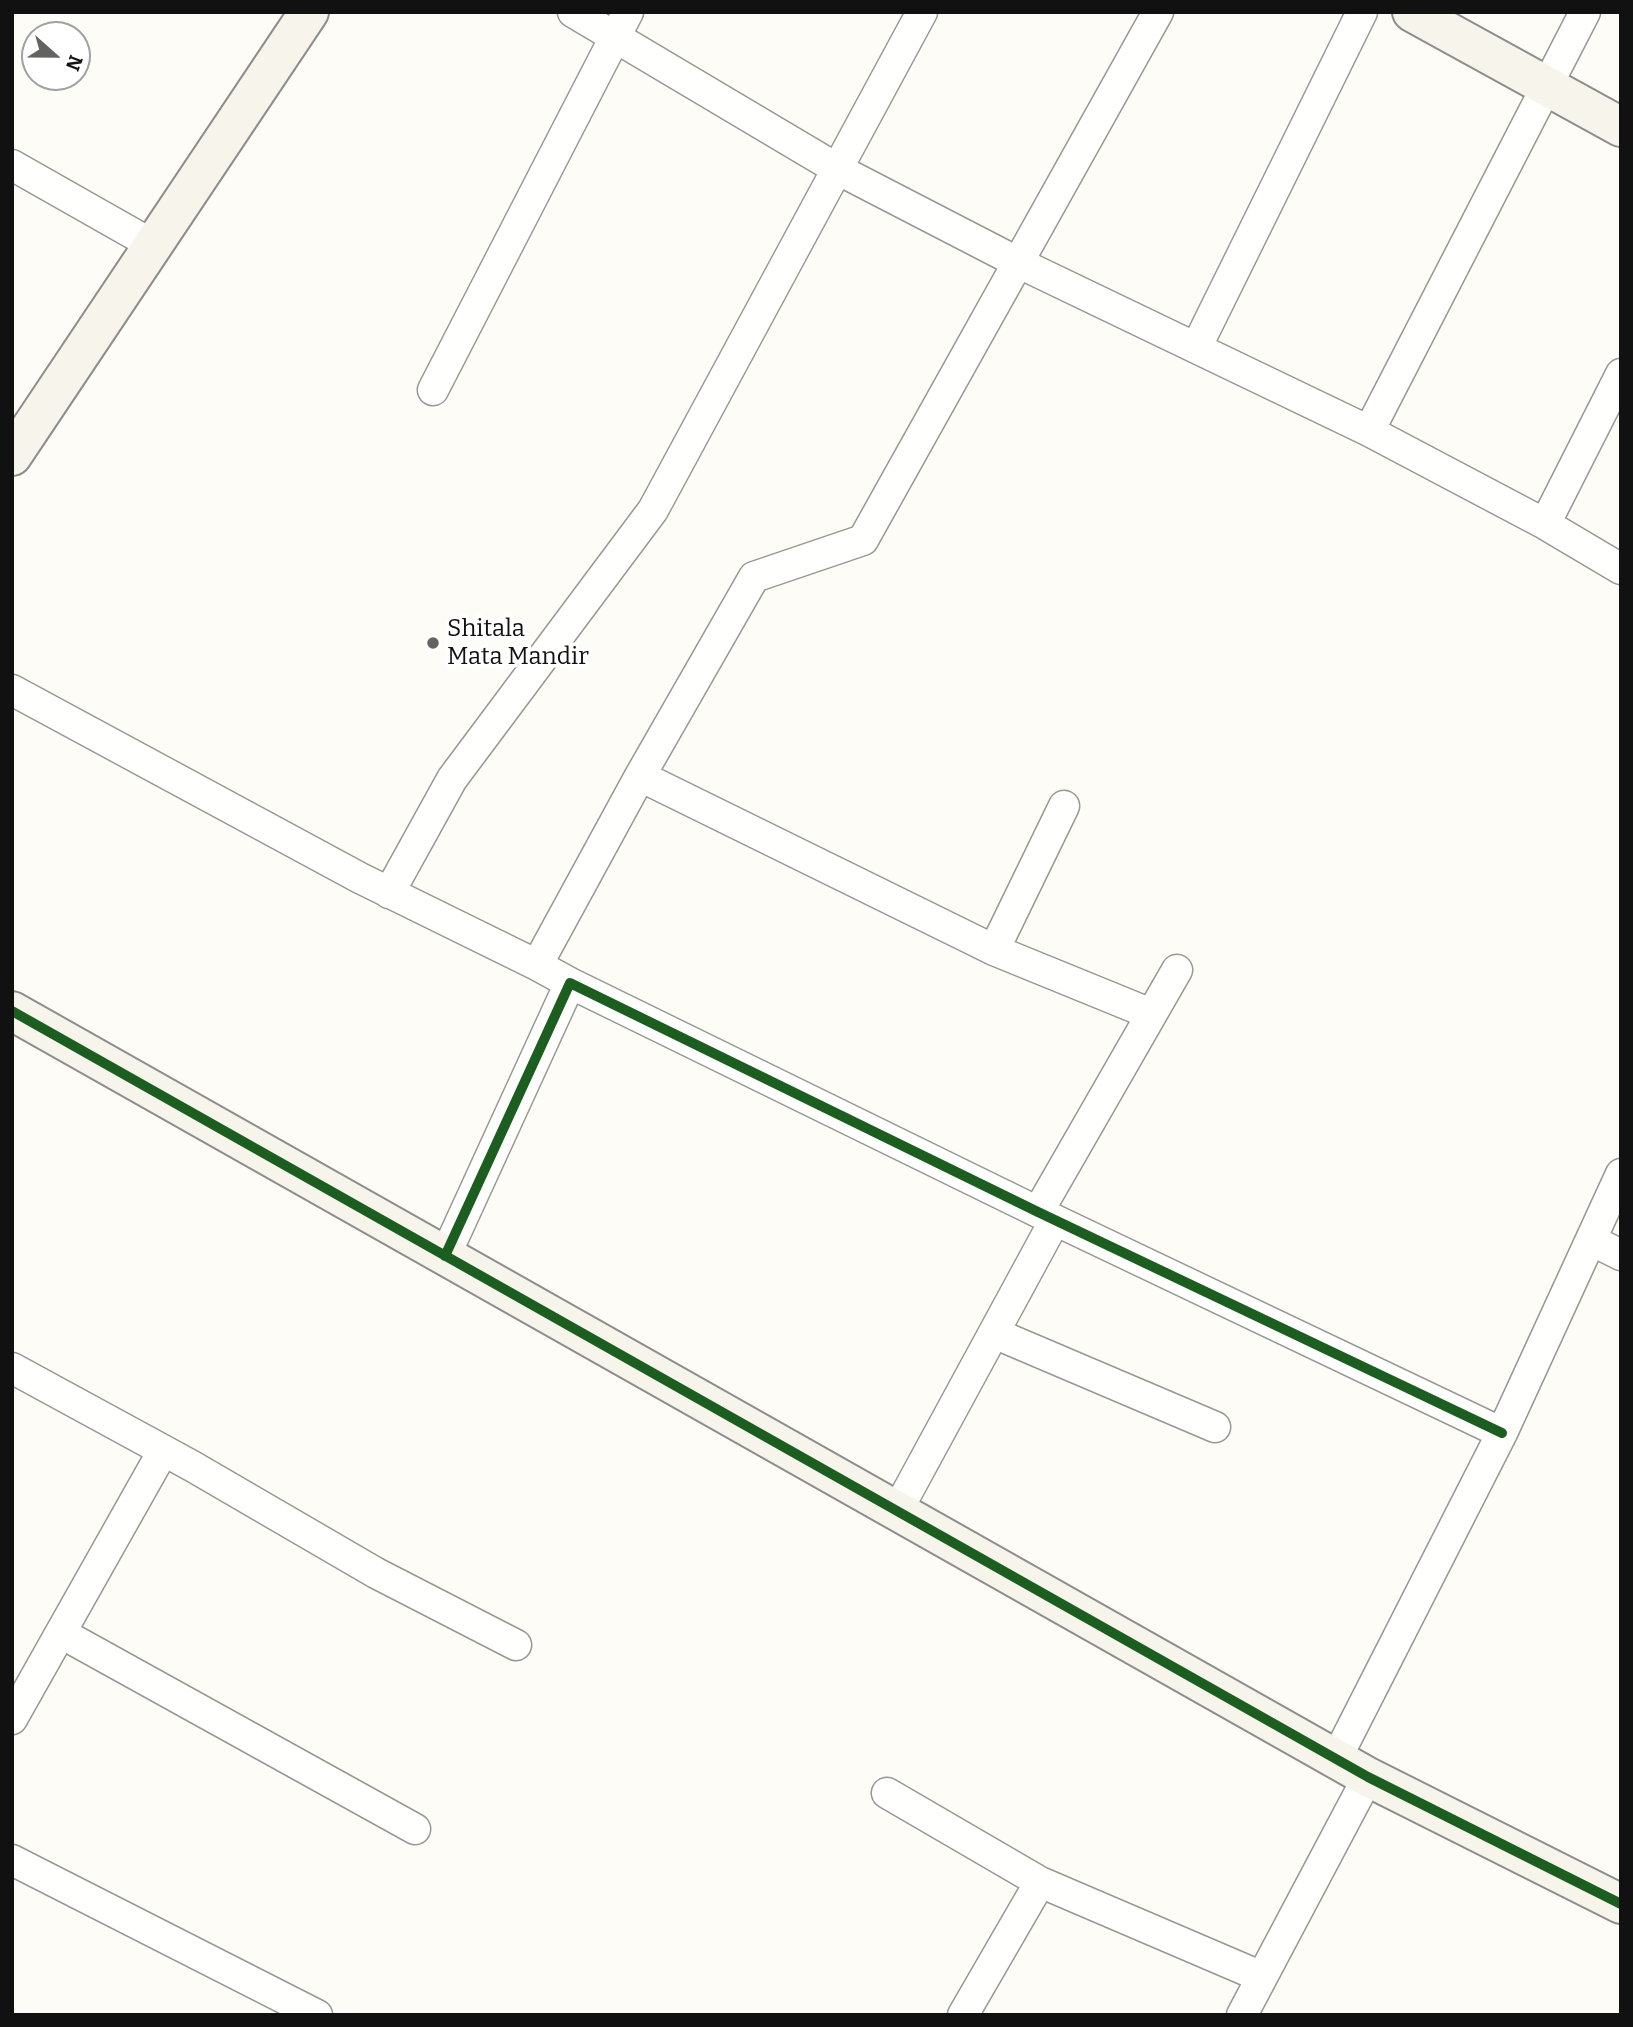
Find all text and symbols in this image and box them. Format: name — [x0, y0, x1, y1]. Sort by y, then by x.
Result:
north arrow — [21, 21, 91, 91]
text: N — [61, 52, 88, 74]
place label: Shitala Mata Mandir — [447, 615, 589, 671]
marker: Shitala Mata Mandir — [425, 635, 441, 651]

